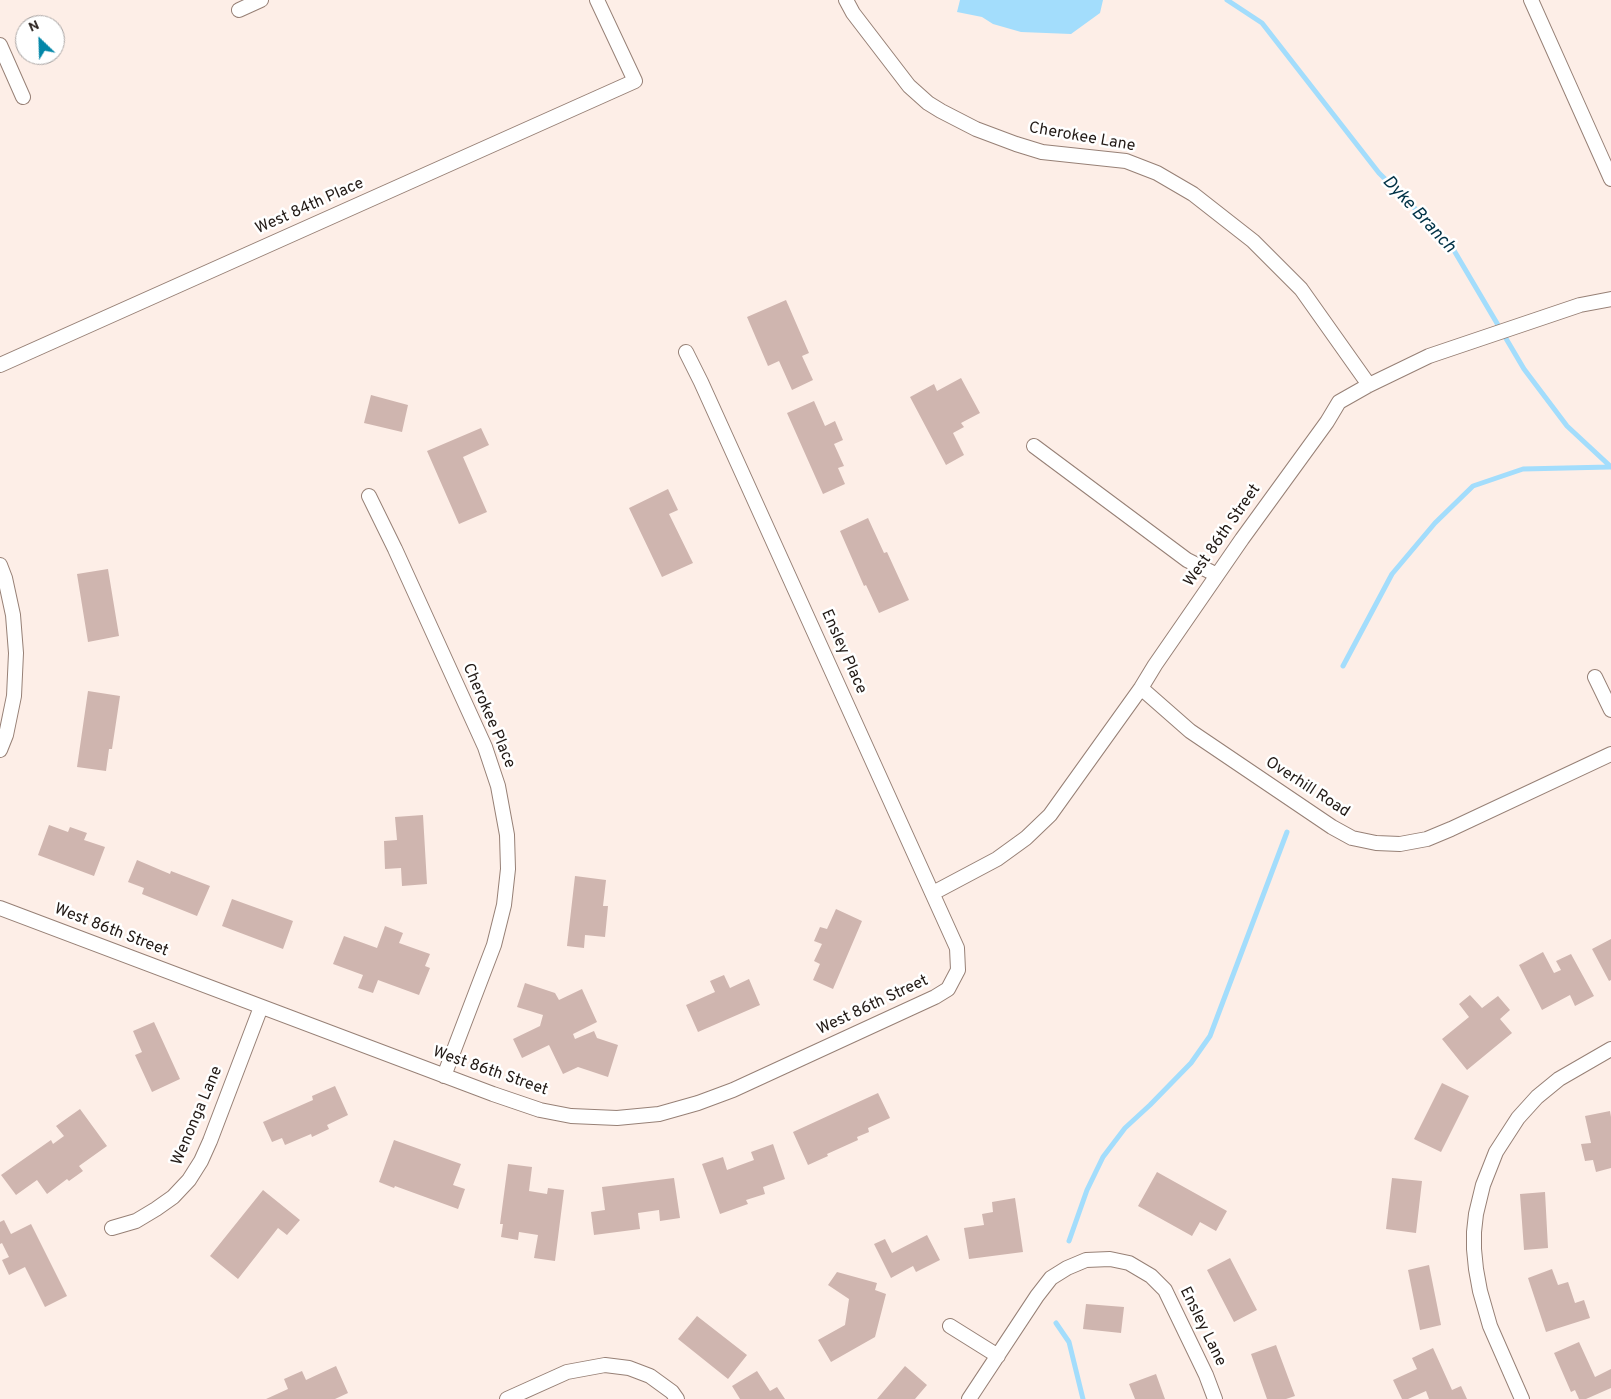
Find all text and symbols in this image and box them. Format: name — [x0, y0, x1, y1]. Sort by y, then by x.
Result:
north arrow — [15, 15, 65, 65]
text: N — [26, 17, 42, 37]
street label: Cherokee Lane — [1027, 119, 1137, 157]
water label: Dyke Branch — [1377, 172, 1459, 258]
street label: West 84th Place — [253, 175, 367, 239]
street label: West 86th Street — [1181, 481, 1265, 591]
street label: Ensley Place — [816, 607, 870, 697]
street label: Cherokee Place — [457, 661, 519, 771]
street label: Overhill Road — [1261, 754, 1353, 822]
street label: West 86th Street — [51, 900, 171, 962]
street label: West 86th Street — [814, 972, 932, 1040]
street label: West 86th Street — [430, 1043, 550, 1101]
street label: Wenonga Lane — [168, 1063, 228, 1169]
street label: Ensley Lane — [1174, 1284, 1230, 1370]

